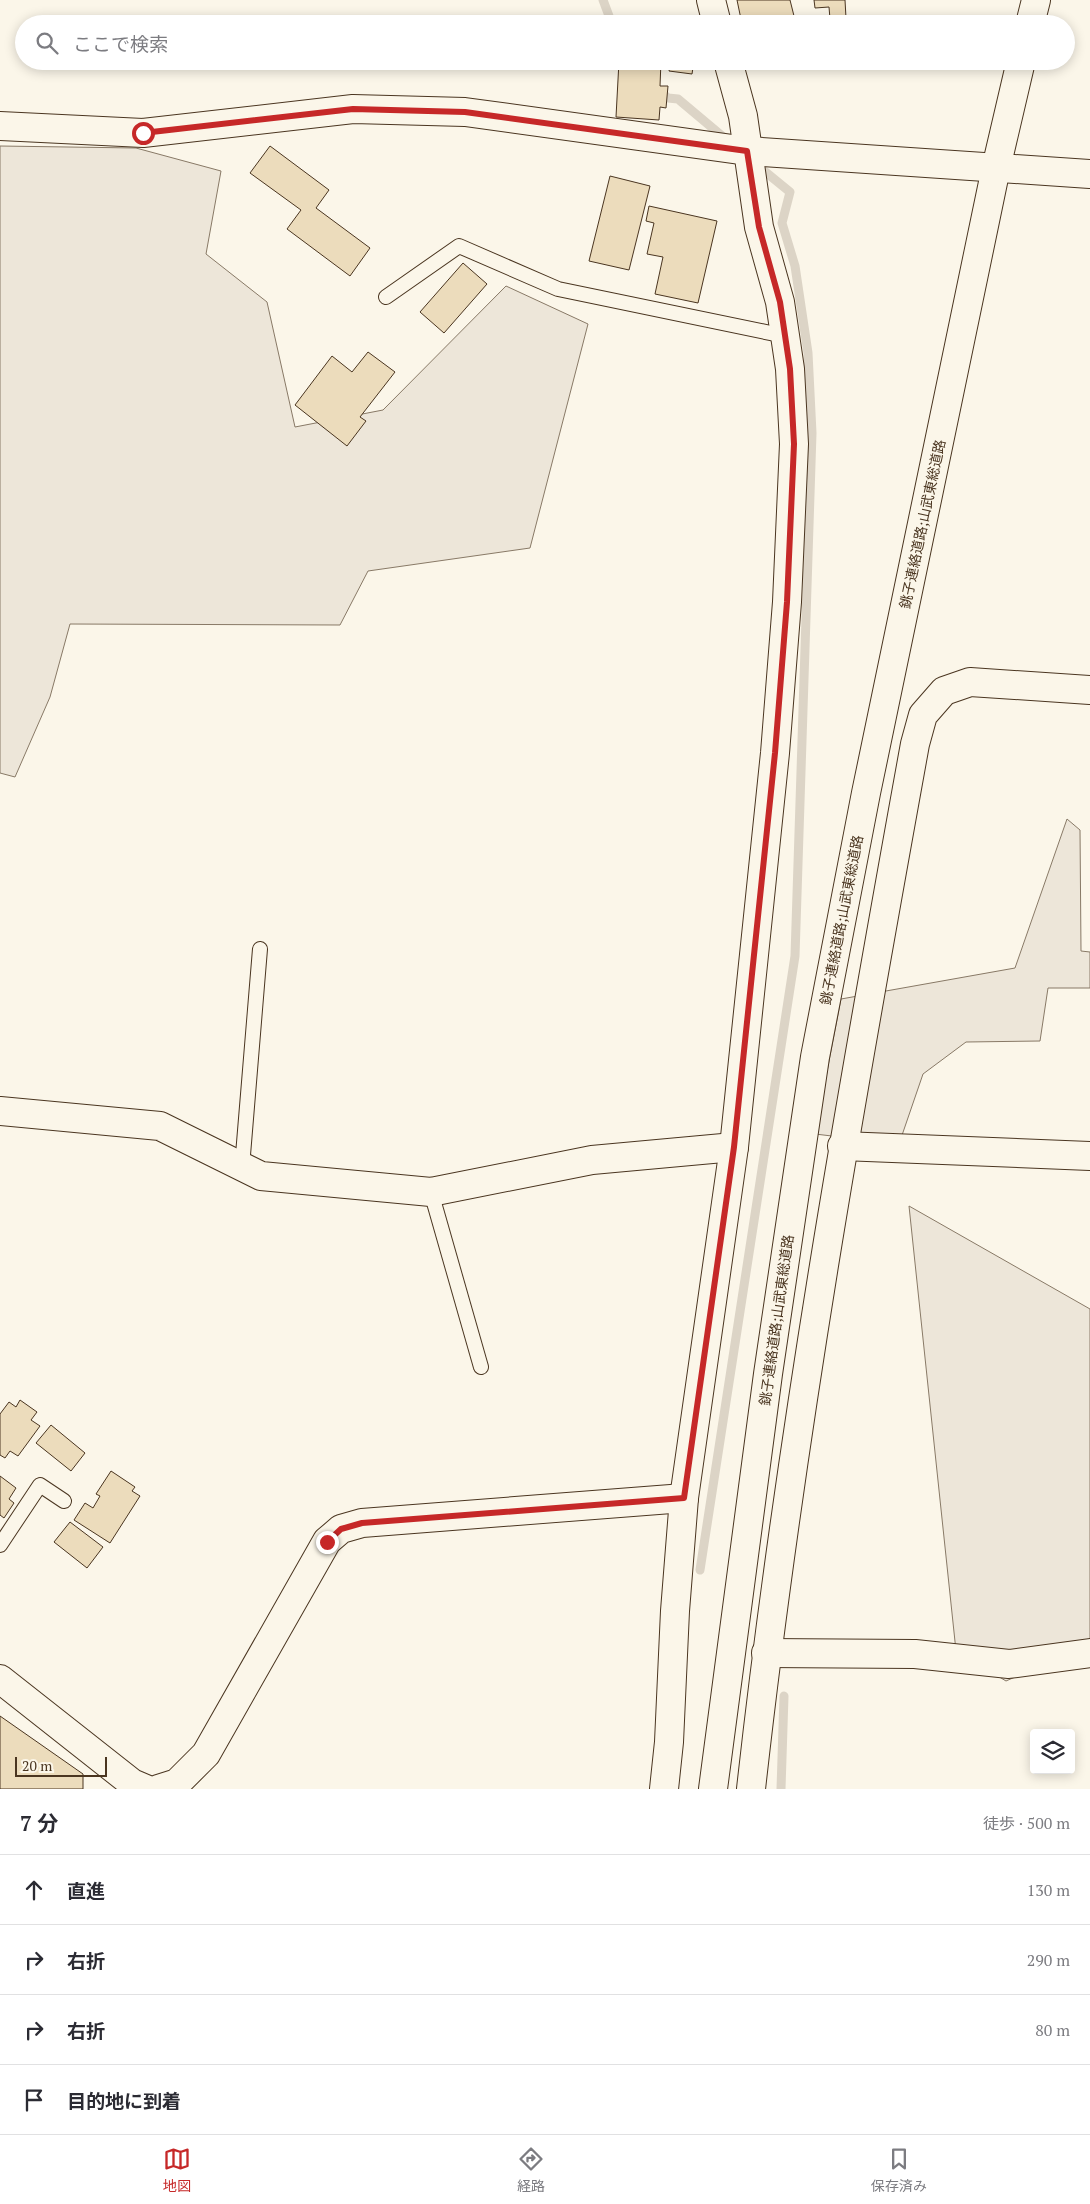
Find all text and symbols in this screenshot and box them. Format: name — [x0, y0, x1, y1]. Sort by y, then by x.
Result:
search box — [15, 15, 1075, 70]
icon: search — [33, 29, 61, 57]
text: ここで検索 — [73, 31, 168, 56]
route start — [132, 122, 155, 145]
street label: 銚子連絡道路;山武東総道路 — [895, 438, 949, 610]
street label: 銚子連絡道路;山武東総道路 — [815, 833, 867, 1007]
street label: 銚子連絡道路;山武東総道路 — [755, 1233, 797, 1407]
route end — [316, 1531, 339, 1554]
map controls — [1030, 1729, 1075, 1774]
button: layers — [1030, 1729, 1075, 1774]
scale bar — [15, 1754, 108, 1777]
text: 20 m — [22, 1756, 52, 1775]
text: 7 分 — [20, 1809, 59, 1837]
text: 徒歩 · 500 m — [983, 1812, 1070, 1834]
icon: ahead — [20, 1876, 48, 1904]
text: 直進 — [67, 1878, 105, 1903]
text: 130 m — [1027, 1879, 1070, 1901]
icon: right — [20, 1946, 48, 1974]
text: 右折 — [67, 1948, 105, 1973]
text: 290 m — [1027, 1949, 1070, 1971]
icon: right — [20, 2016, 48, 2044]
text: 右折 — [67, 2018, 105, 2043]
text: 80 m — [1035, 2019, 1070, 2041]
icon: arrive — [20, 2086, 48, 2114]
text: 目的地に到着 — [67, 2088, 181, 2113]
tab: 地図 — [163, 2145, 191, 2195]
tab: 経路 — [517, 2145, 545, 2195]
tab: 保存済み — [871, 2145, 927, 2195]

